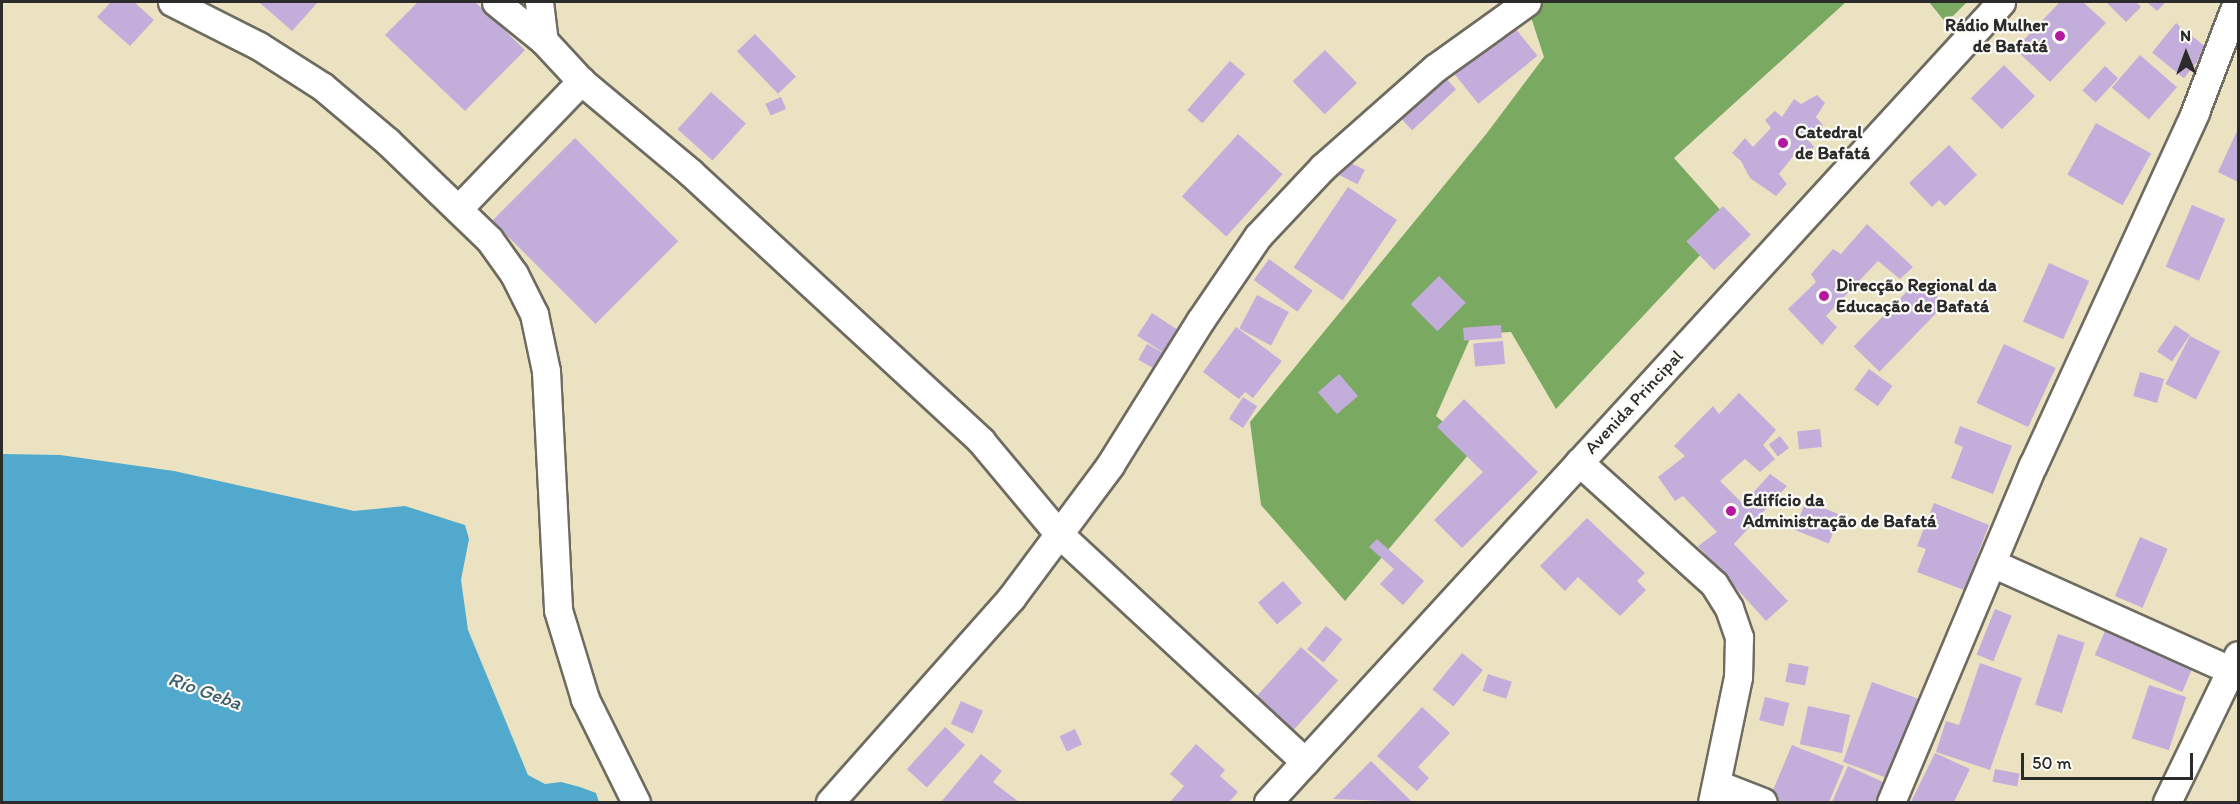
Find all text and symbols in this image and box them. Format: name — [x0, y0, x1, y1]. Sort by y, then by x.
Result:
place label: Rádio Mulher de Bafatá — [1946, 15, 2048, 57]
north arrow — [2156, 24, 2216, 84]
text: N — [2180, 26, 2191, 45]
marker: Rádio Mulher de Bafatá — [2053, 29, 2067, 43]
place label: Catedral de Bafatá — [1795, 122, 1870, 164]
marker: Catedral de Bafatá — [1776, 136, 1790, 150]
place label: Direcção Regional da Educação de Bafatá — [1836, 275, 1997, 318]
marker: Direcção Regional da Educação de Bafatá — [1817, 289, 1831, 303]
street label: Avenida Principal — [1580, 346, 1688, 458]
place label: Edifício da Administração de Bafatá — [1743, 490, 1936, 532]
marker: Edifício da Administração de Bafatá — [1724, 504, 1738, 518]
water label: Río Geba — [165, 667, 245, 715]
scale bar — [2024, 741, 2196, 779]
text: 50 m — [2032, 752, 2072, 774]

